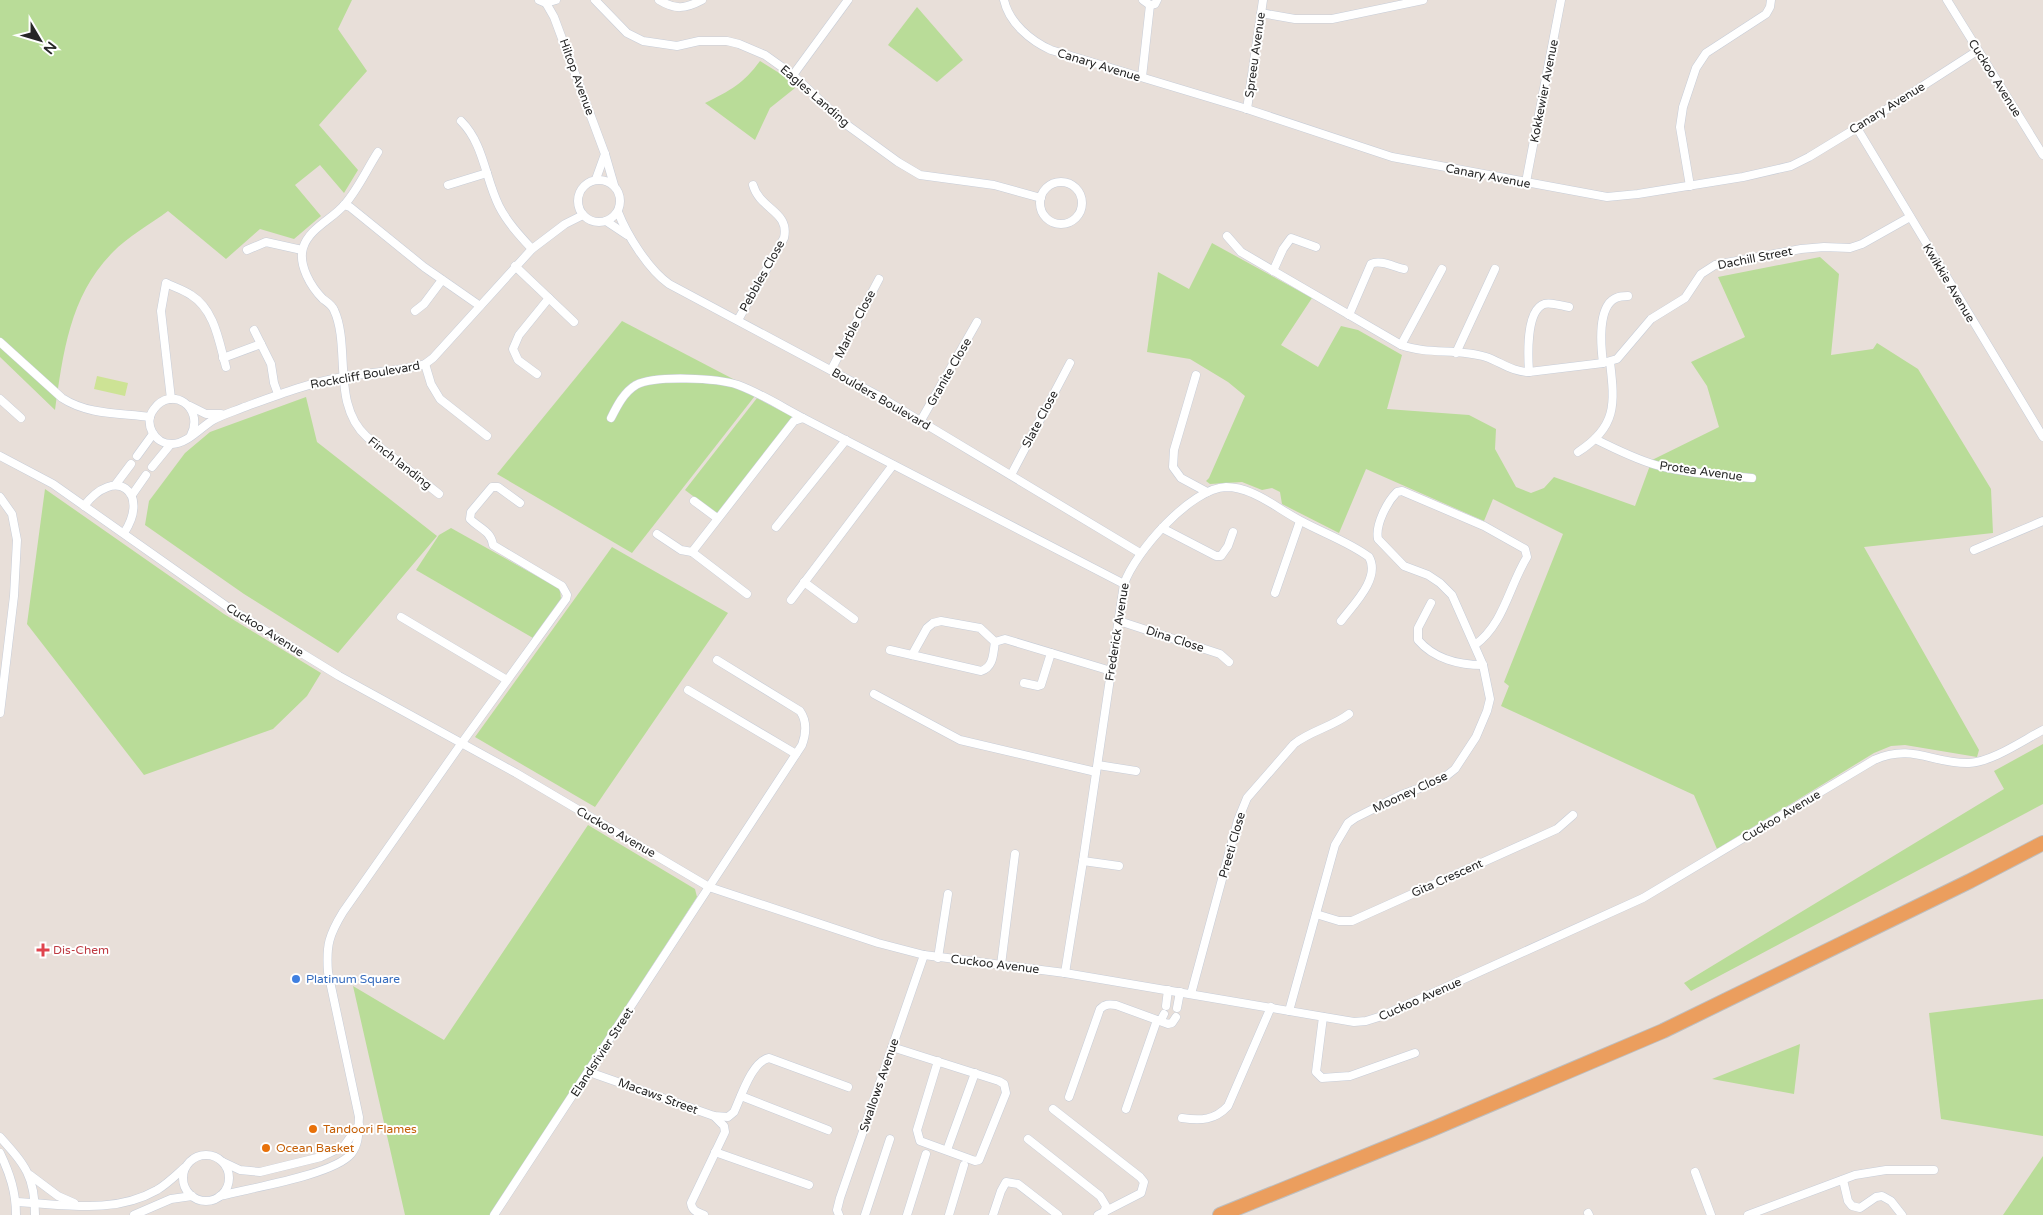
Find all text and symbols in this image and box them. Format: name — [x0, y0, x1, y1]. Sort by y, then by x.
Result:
street label: Spreeu Avenue — [1242, 11, 1268, 99]
north arrow — [15, 15, 65, 65]
street label: Hiltop Avenue — [557, 37, 597, 117]
street label: Cuckoo Avenue — [1965, 37, 2025, 120]
text: N — [40, 38, 60, 57]
street label: Kokkewier Avenue — [1527, 38, 1561, 144]
street label: Canary Avenue — [1056, 46, 1142, 84]
street label: Eagles Landing — [778, 62, 852, 130]
street label: Canary Avenue — [1847, 79, 1927, 137]
street label: Canary Avenue — [1444, 161, 1532, 191]
street label: Pebbles Close — [737, 238, 788, 314]
street label: Kwikkie Avenue — [1920, 241, 1978, 325]
street label: Dachill Street — [1716, 244, 1794, 272]
street label: Marble Close — [832, 287, 878, 360]
street label: Granite Close — [924, 335, 974, 409]
street label: Rockcliff Boulevard — [309, 358, 421, 392]
street label: Boulders Boulevard — [829, 365, 933, 433]
street label: Slate Close — [1019, 388, 1061, 450]
street label: Finch landing — [365, 434, 435, 492]
street label: Protea Avenue — [1659, 458, 1744, 484]
street label: Frederick Avenue — [1102, 582, 1132, 682]
street label: Cuckoo Avenue — [224, 600, 307, 660]
street label: Dina Close — [1144, 623, 1206, 655]
street label: Mooney Close — [1370, 768, 1450, 815]
street label: Cuckoo Avenue — [1739, 787, 1823, 845]
street label: Cuckoo Avenue — [574, 804, 658, 860]
street label: Preeti Close — [1216, 810, 1248, 880]
street label: Gita Crescent — [1409, 856, 1485, 900]
place label: Dis-Chem — [53, 943, 109, 957]
marker: Dis-Chem — [37, 944, 49, 956]
street label: Cuckoo Avenue — [950, 952, 1040, 976]
place label: Platinum Square — [306, 972, 400, 986]
marker: Platinum Square — [290, 973, 302, 985]
street label: Cuckoo Avenue — [1376, 974, 1464, 1023]
street label: Elandsrivier Street — [568, 1004, 636, 1099]
street label: Swallows Avenue — [856, 1036, 902, 1133]
street label: Macaws Street — [616, 1075, 700, 1117]
place label: Tandoori Flames — [323, 1122, 417, 1136]
marker: Tandoori Flames — [307, 1123, 319, 1135]
place label: Ocean Basket — [276, 1141, 355, 1155]
marker: Ocean Basket — [260, 1142, 272, 1154]

